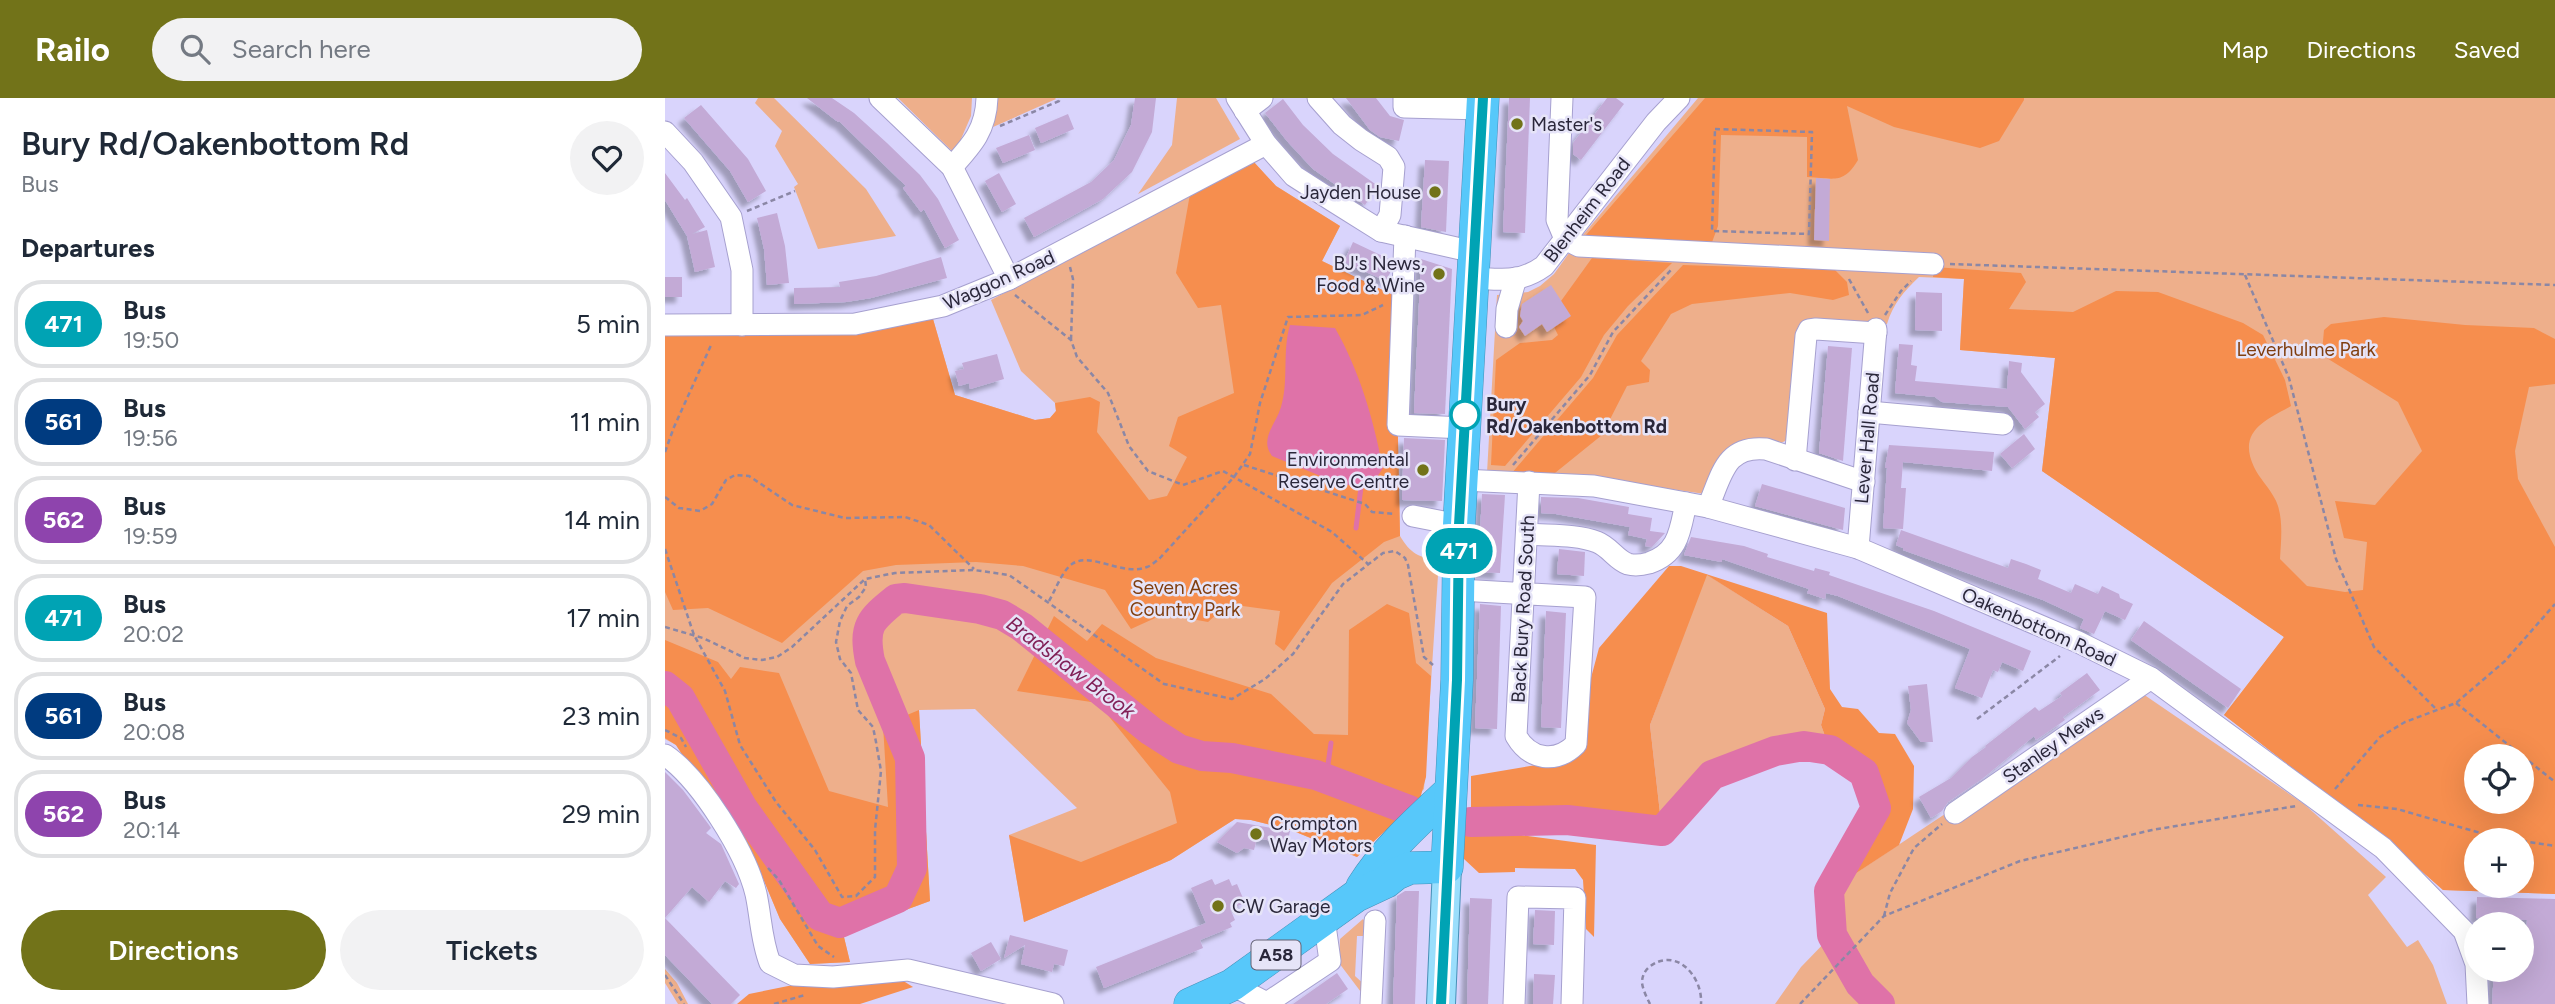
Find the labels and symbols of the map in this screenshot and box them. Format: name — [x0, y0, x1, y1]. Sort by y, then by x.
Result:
place label: Master's — [1531, 113, 1602, 136]
marker: Master's — [1509, 116, 1525, 132]
street label: Blenheim Road — [1539, 153, 1635, 267]
place label: Jayden House — [1300, 181, 1421, 204]
marker: Jayden House — [1427, 184, 1443, 200]
street label: Waggon Road — [940, 245, 1058, 315]
place label: BJ's News, Food & Wine — [1316, 252, 1425, 297]
marker: BJ's News, Food & Wine — [1431, 266, 1447, 282]
park label: Leverhulme Park — [2236, 338, 2376, 361]
street label: Lever Hall Road — [1850, 371, 1884, 505]
place label: Bury Rd/Oakenbottom Rd — [1486, 393, 1667, 438]
marker: Bury Rd/Oakenbottom Rd — [1450, 400, 1480, 430]
place label: Environmental Reserve Centre — [1278, 448, 1409, 493]
marker: Environmental Reserve Centre — [1415, 462, 1431, 478]
street label: Back Bury Road South — [1507, 514, 1539, 704]
line badge: 471 — [1419, 528, 1499, 574]
park label: Seven Acres Country Park — [1130, 576, 1241, 621]
street label: Oakenbottom Road — [1958, 583, 2120, 671]
water label: Bradshaw Brook — [1002, 610, 1141, 724]
street label: Stanley Mews — [1998, 702, 2108, 788]
place label: Crompton Way Motors — [1270, 812, 1372, 857]
marker: Crompton Way Motors — [1248, 826, 1264, 842]
place label: CW Garage — [1232, 895, 1330, 918]
marker: CW Garage — [1210, 898, 1226, 914]
road number: A58 — [1251, 940, 1301, 970]

